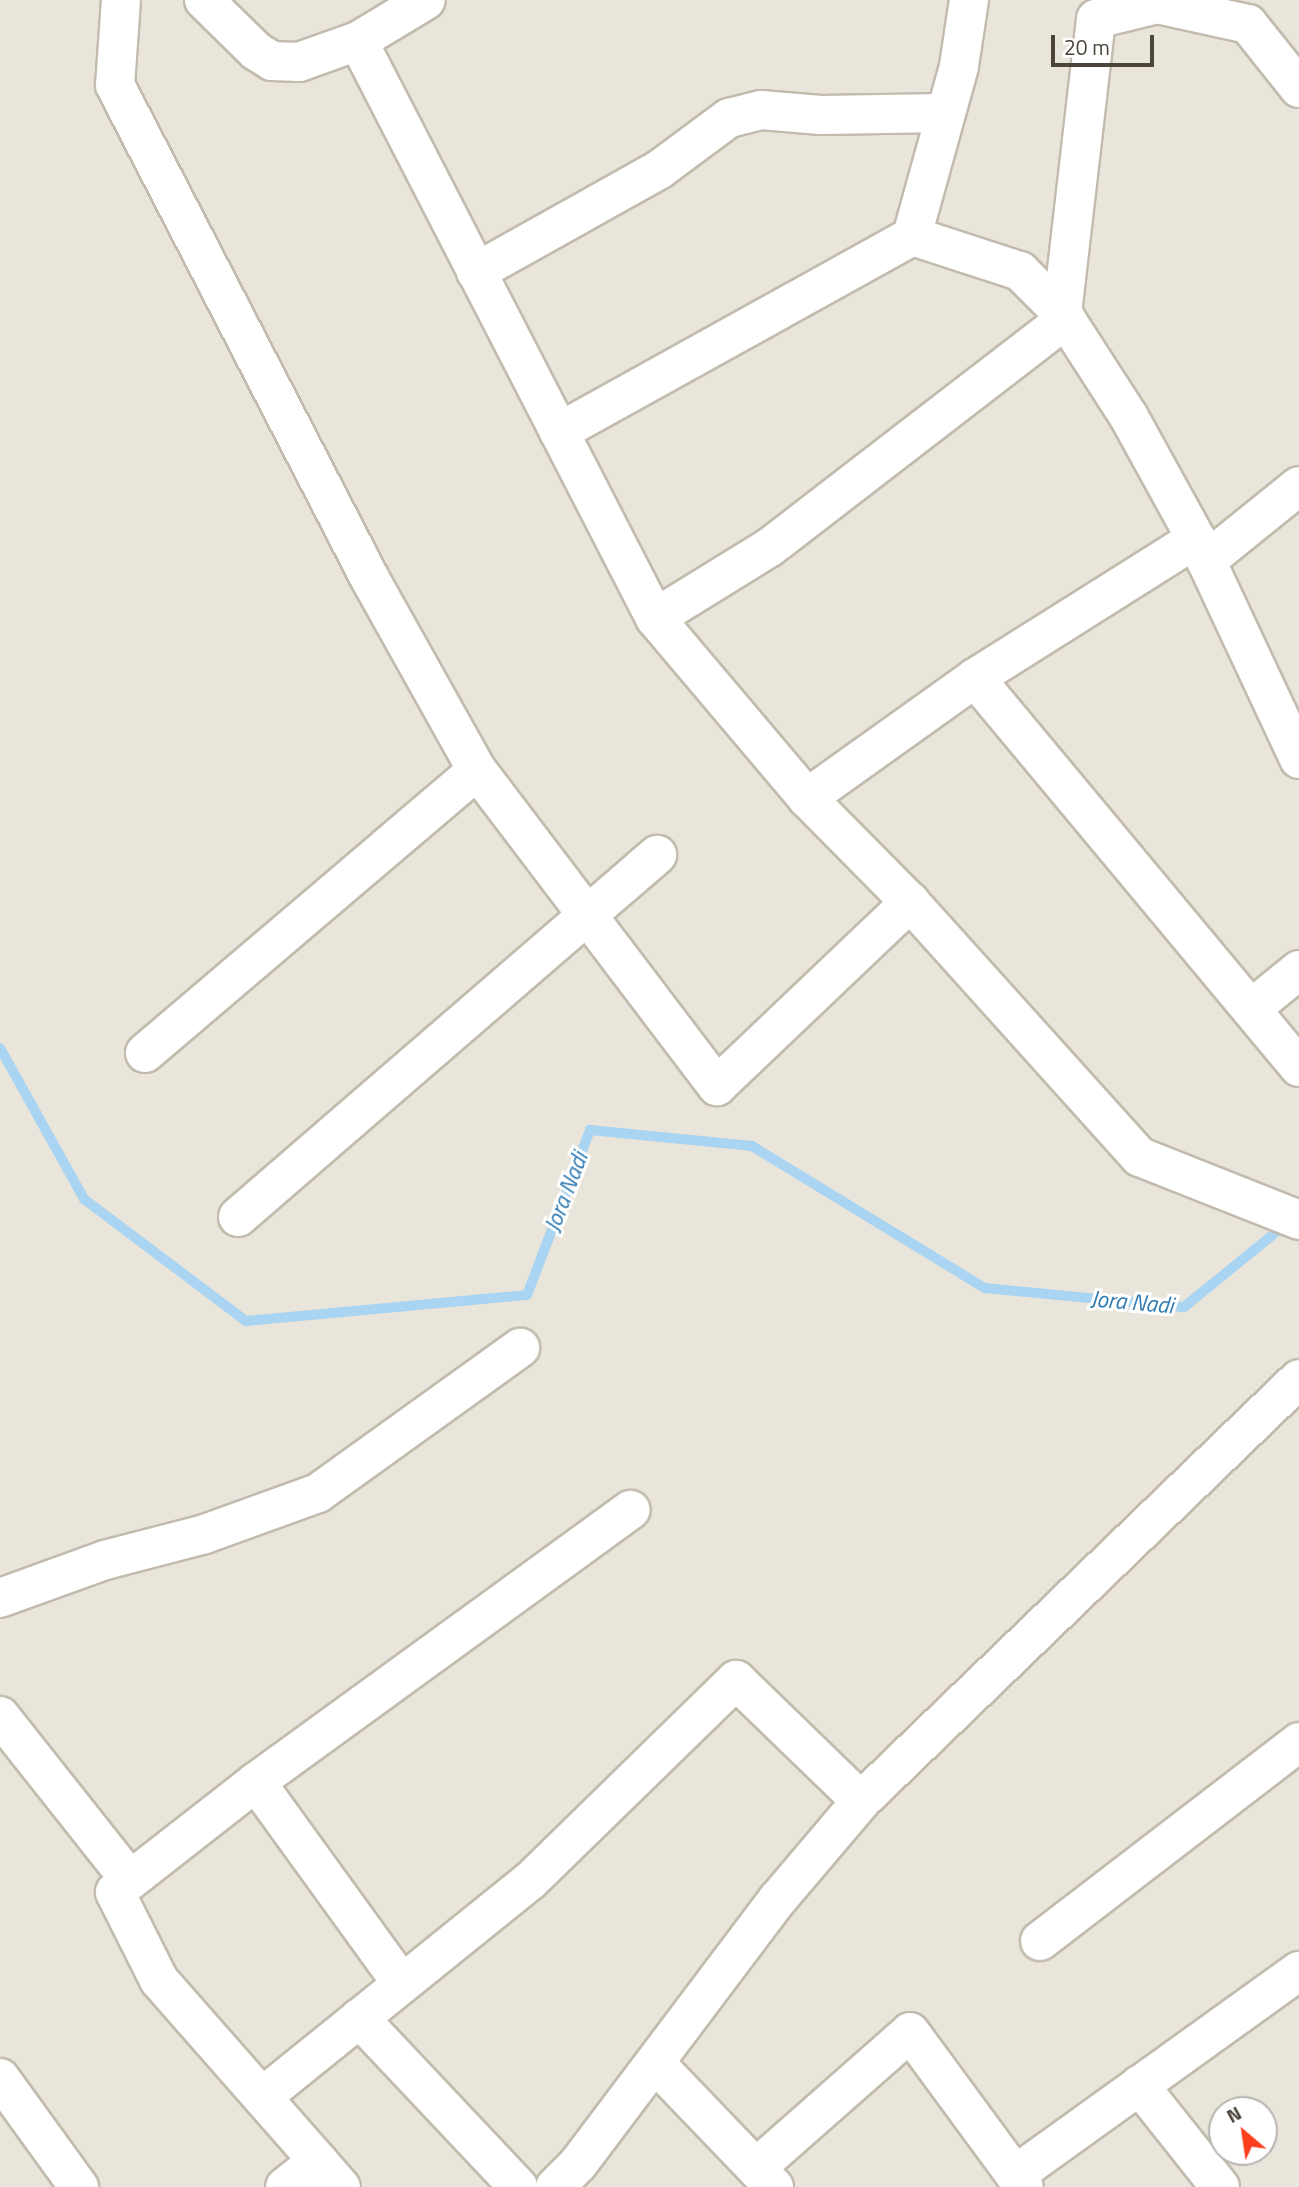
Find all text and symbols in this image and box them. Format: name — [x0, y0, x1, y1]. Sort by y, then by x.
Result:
scale bar — [1054, 21, 1157, 65]
text: 20 m — [1064, 31, 1110, 63]
water label: Jora Nadi — [538, 1148, 594, 1236]
water label: Jora Nadi — [1089, 1285, 1175, 1319]
north arrow — [1208, 2096, 1278, 2166]
text: N — [1221, 2098, 1246, 2130]

